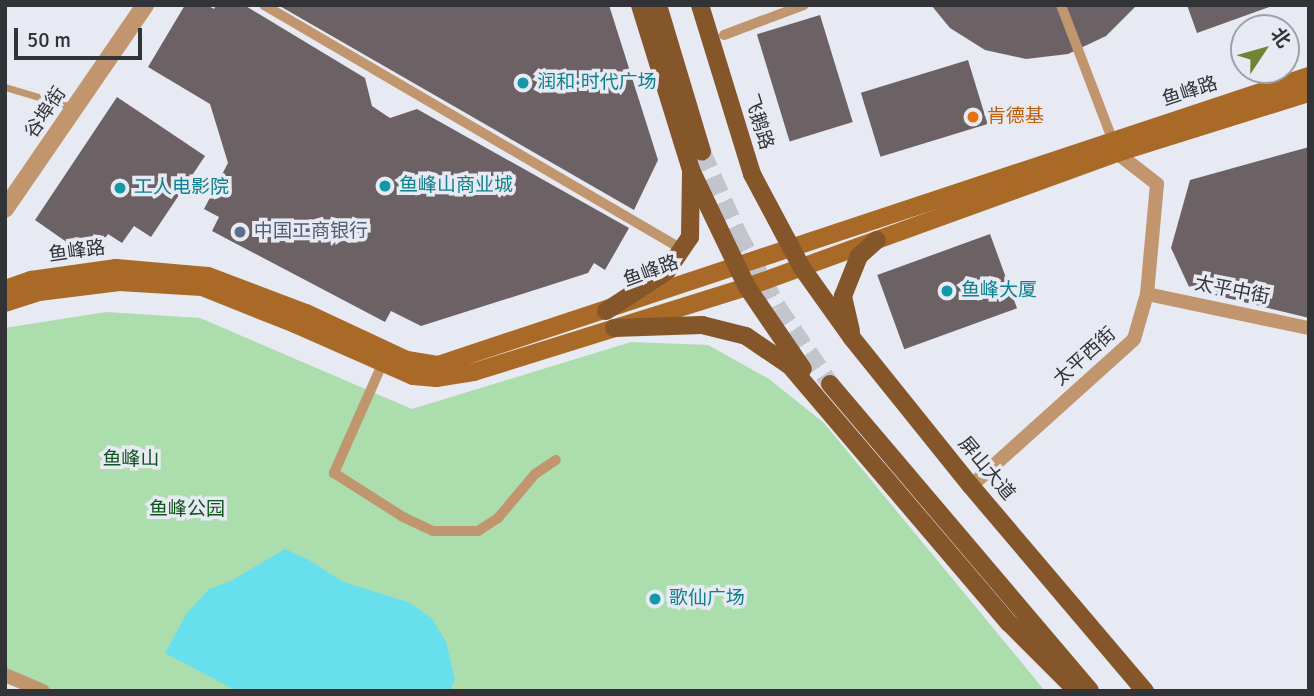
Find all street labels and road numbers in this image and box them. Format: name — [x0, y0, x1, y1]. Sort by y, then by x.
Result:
street label: 鱼峰路 — [1159, 72, 1221, 112]
street label: 谷埠街 — [21, 83, 71, 143]
street label: 飞鹅路 — [739, 91, 777, 153]
street label: 鱼峰路 — [47, 237, 107, 267]
street label: 鱼峰路 — [620, 252, 682, 292]
street label: 太平中街 — [1193, 273, 1271, 309]
street label: 太平西街 — [1049, 323, 1121, 391]
street label: 屏山大道 — [953, 433, 1019, 505]

